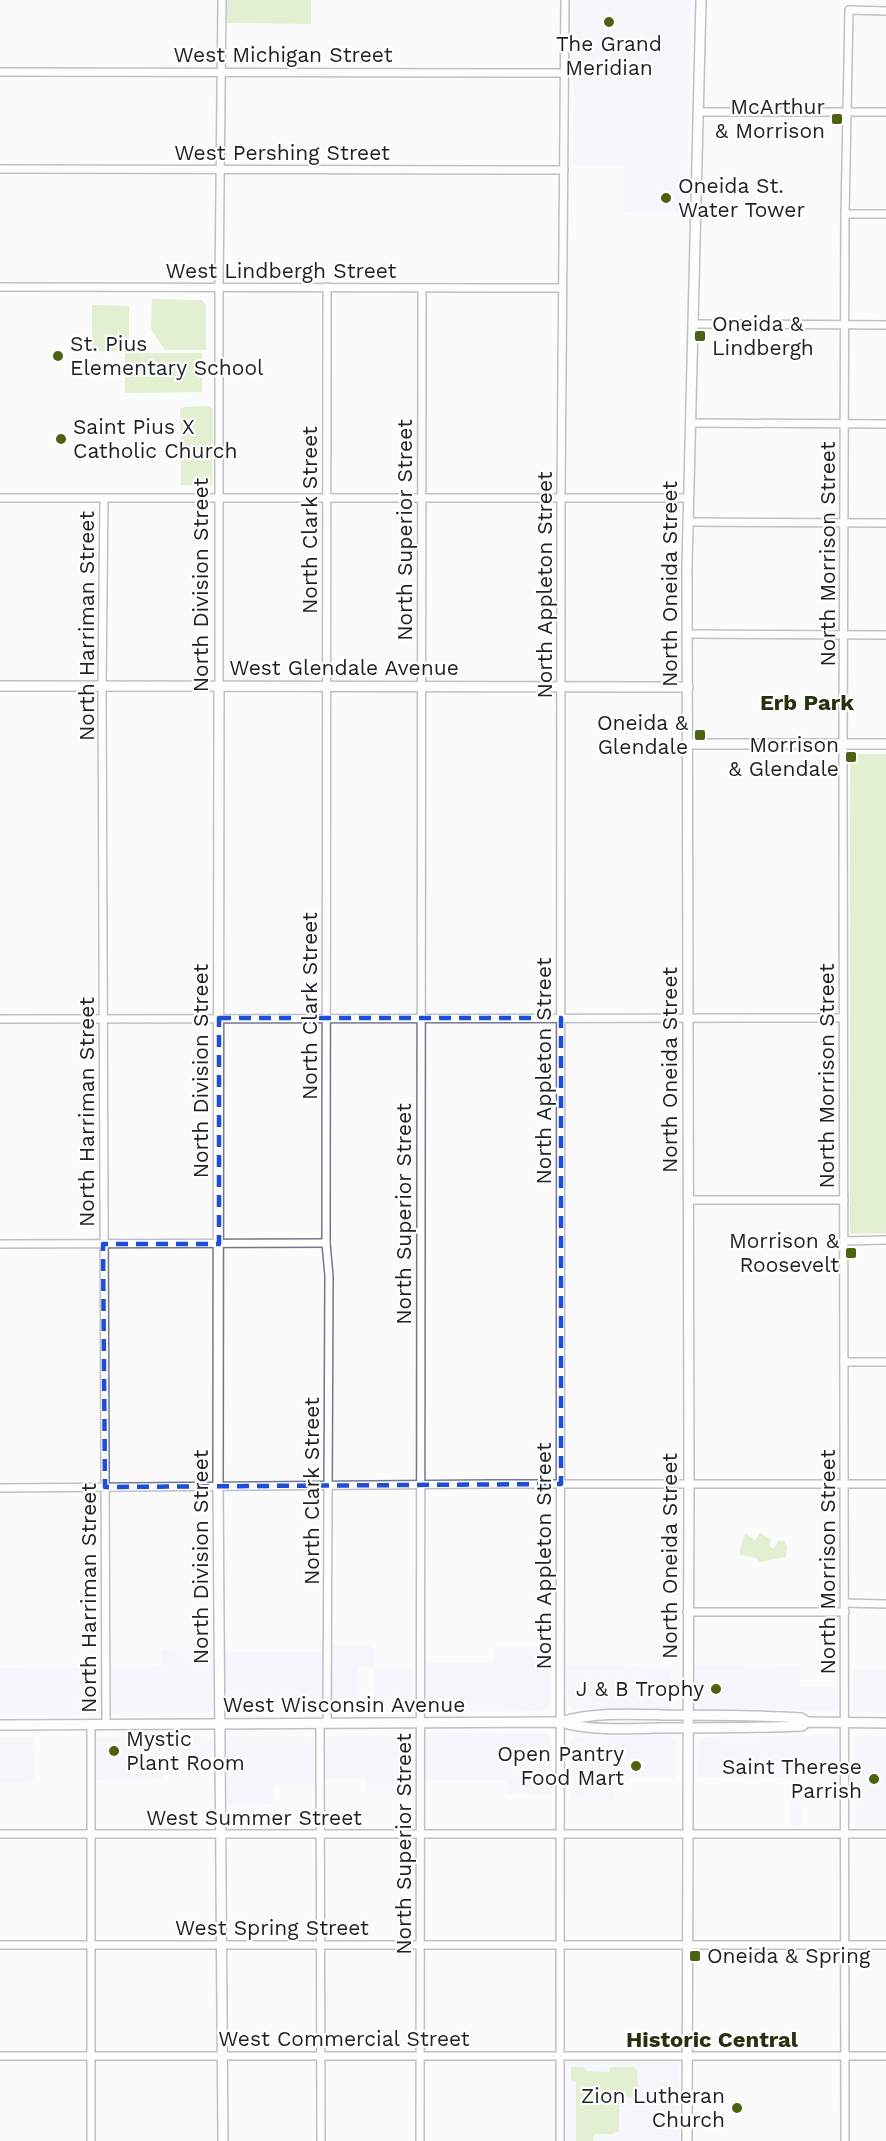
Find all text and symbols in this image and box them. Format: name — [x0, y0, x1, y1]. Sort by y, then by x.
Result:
marker: The Grand Meridian — [602, 15, 616, 29]
place label: The Grand Meridian — [556, 31, 662, 80]
street label: West Michigan Street — [174, 42, 393, 67]
place label: McArthur & Morrison — [715, 94, 825, 143]
marker: McArthur & Morrison — [830, 112, 844, 126]
street label: West Pershing Street — [174, 140, 390, 165]
place label: Oneida St. Water Tower — [678, 173, 805, 222]
marker: Oneida St. Water Tower — [659, 191, 673, 205]
street label: West Lindbergh Street — [166, 258, 397, 283]
place label: Oneida & Lindbergh — [712, 311, 814, 360]
marker: Oneida & Lindbergh — [693, 329, 707, 343]
place label: St. Pius Elementary School — [70, 331, 264, 380]
marker: St. Pius Elementary School — [51, 349, 65, 363]
place label: Saint Pius X Catholic Church — [73, 414, 238, 463]
street label: North Superior Street — [392, 419, 417, 641]
street label: North Clark Street — [297, 426, 322, 614]
marker: Saint Pius X Catholic Church — [54, 432, 68, 446]
street label: North Morrison Street — [815, 441, 840, 666]
street label: North Appleton Street — [532, 471, 557, 699]
street label: North Division Street — [188, 478, 213, 692]
street label: North Oneida Street — [657, 481, 682, 687]
street label: North Harriman Street — [74, 511, 99, 741]
street label: West Glendale Avenue — [229, 655, 459, 680]
district label: Erb Park — [760, 690, 854, 715]
place label: Oneida & Glendale — [597, 710, 689, 759]
marker: Oneida & Glendale — [693, 728, 707, 742]
place label: Morrison & Glendale — [728, 732, 839, 781]
marker: Morrison & Glendale — [844, 750, 858, 764]
street label: North Clark Street — [297, 912, 322, 1100]
street label: North Appleton Street — [531, 957, 556, 1185]
street label: North Morrison Street — [814, 963, 839, 1188]
street label: North Division Street — [188, 964, 213, 1178]
street label: North Oneida Street — [657, 967, 682, 1173]
street label: North Harriman Street — [74, 997, 99, 1227]
street label: North Superior Street — [391, 1103, 416, 1325]
place label: Morrison & Roosevelt — [729, 1228, 840, 1277]
marker: Morrison & Roosevelt — [844, 1246, 858, 1260]
street label: North Clark Street — [299, 1397, 324, 1585]
street label: North Appleton Street — [531, 1442, 556, 1670]
street label: North Morrison Street — [815, 1449, 840, 1674]
street label: North Division Street — [188, 1450, 213, 1664]
street label: North Oneida Street — [657, 1453, 682, 1659]
street label: North Harriman Street — [76, 1483, 101, 1713]
place label: J & B Trophy — [576, 1676, 704, 1701]
marker: J & B Trophy — [709, 1682, 723, 1696]
street label: West Wisconsin Avenue — [223, 1692, 465, 1717]
place label: Mystic Plant Room — [126, 1726, 245, 1775]
street label: North Superior Street — [391, 1733, 416, 1955]
place label: Open Pantry Food Mart — [497, 1741, 624, 1790]
marker: Mystic Plant Room — [107, 1744, 121, 1758]
place label: Saint Therese Parrish — [722, 1754, 862, 1803]
marker: Open Pantry Food Mart — [629, 1759, 643, 1773]
marker: Saint Therese Parrish — [867, 1772, 881, 1786]
street label: West Summer Street — [146, 1805, 362, 1830]
street label: West Spring Street — [175, 1915, 369, 1940]
place label: Oneida & Spring — [707, 1943, 871, 1968]
marker: Oneida & Spring — [688, 1949, 702, 1963]
street label: West Commercial Street — [218, 2026, 470, 2051]
district label: Historic Central — [626, 2027, 799, 2052]
place label: Zion Lutheran Church — [581, 2083, 725, 2132]
marker: Zion Lutheran Church — [730, 2101, 744, 2115]

